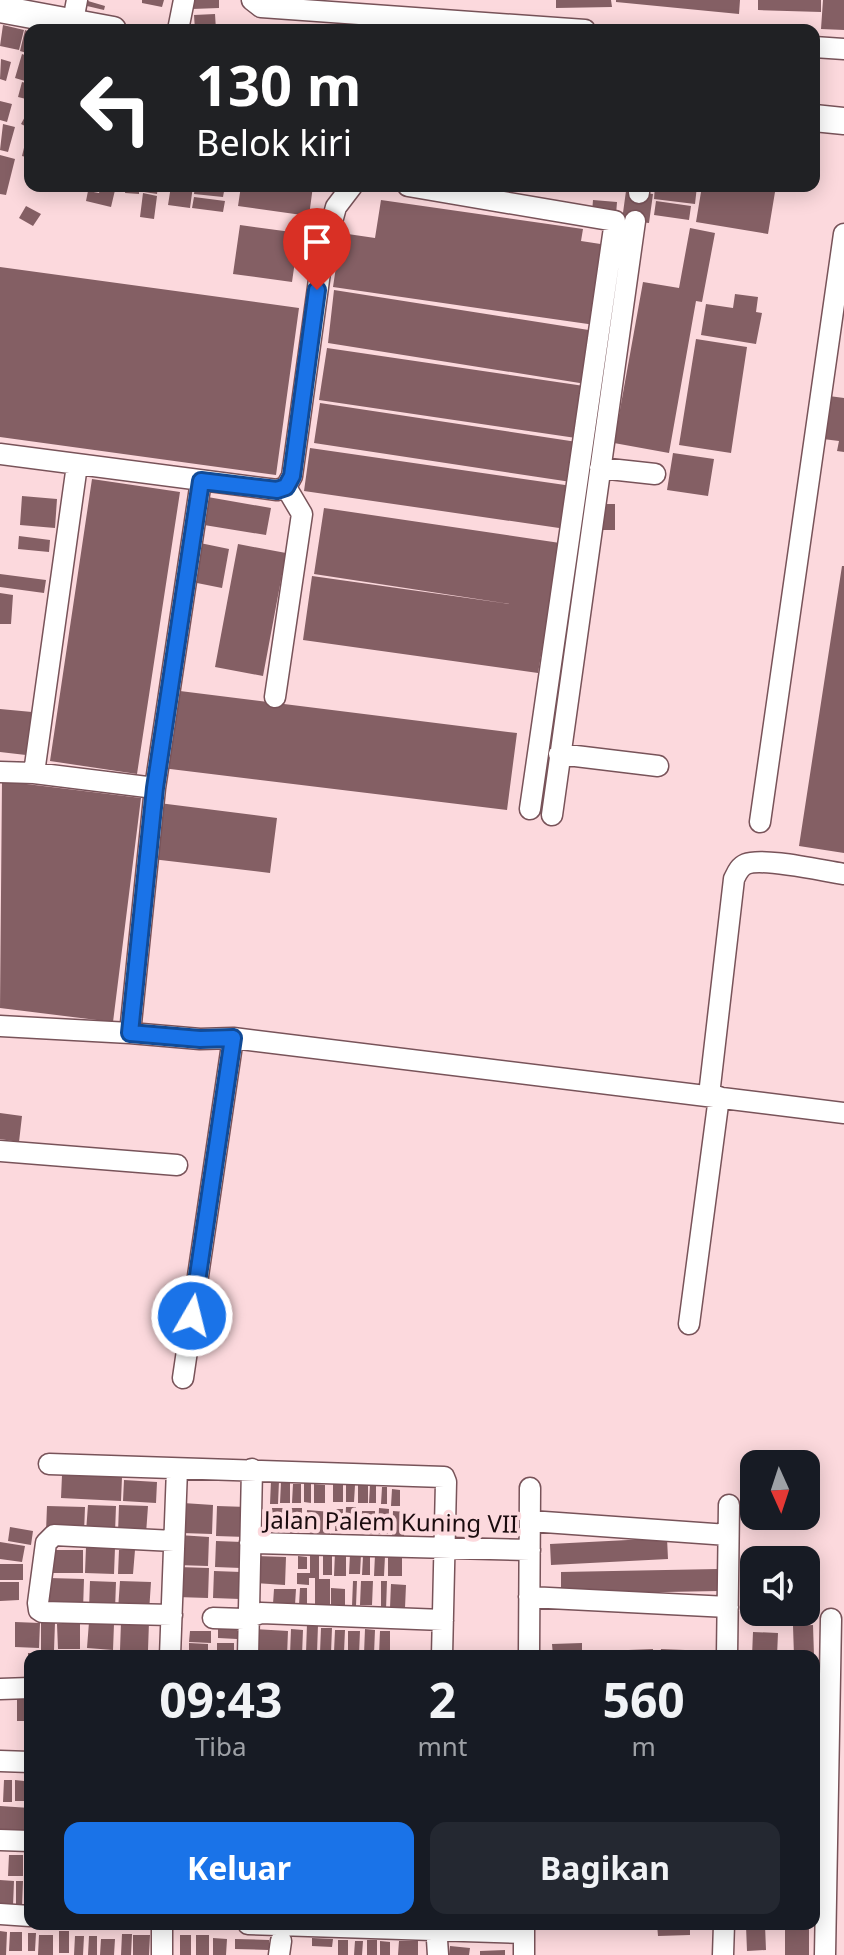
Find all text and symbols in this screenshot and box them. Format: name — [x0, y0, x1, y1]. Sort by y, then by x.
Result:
text: 130 m — [196, 46, 361, 122]
icon: left — [64, 56, 168, 160]
text: Belok kiri — [196, 118, 352, 167]
pin — [283, 208, 351, 290]
icon: arrive — [295, 220, 339, 264]
position arrow — [150, 1274, 234, 1358]
north arrow — [740, 1450, 820, 1530]
map controls — [740, 1450, 820, 1626]
street label: Jalan Palem Kuning VII — [262, 1502, 518, 1540]
button: sound — [740, 1546, 820, 1626]
text: 09:43 — [159, 1667, 282, 1732]
text: 2 — [429, 1667, 456, 1732]
text: 560 — [602, 1667, 685, 1732]
text: Tiba — [195, 1728, 247, 1764]
text: mnt — [418, 1728, 467, 1764]
text: m — [631, 1728, 656, 1764]
button: Keluar — [64, 1822, 414, 1914]
button: Bagikan — [430, 1822, 780, 1914]

